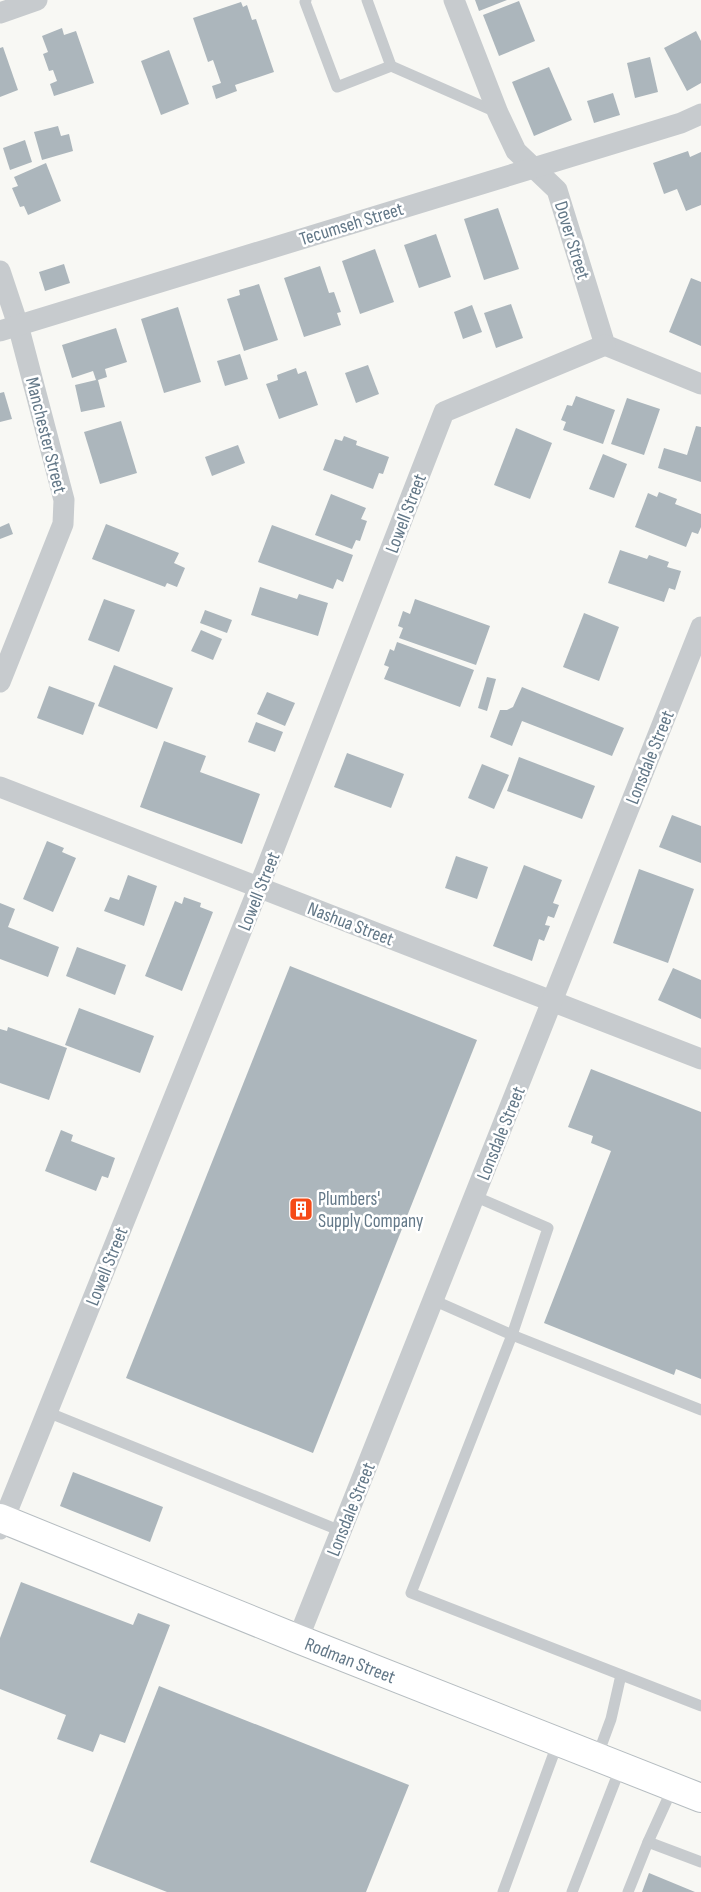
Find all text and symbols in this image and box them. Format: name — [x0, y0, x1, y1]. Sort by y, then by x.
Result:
street label: Tecumseh Street — [297, 198, 406, 251]
street label: Dover Street — [549, 199, 594, 282]
street label: Manchester Street — [20, 375, 71, 496]
street label: Lowell Street — [381, 470, 432, 556]
street label: Lonsdale Street — [621, 707, 680, 808]
street label: Lowell Street — [233, 849, 286, 934]
street label: Nashua Street — [304, 897, 397, 951]
street label: Lonsdale Street — [472, 1083, 531, 1184]
place label: Plumbers' Supply Company — [318, 1188, 424, 1233]
building icon: Plumbers' Supply Company — [288, 1196, 314, 1222]
street label: Lowell Street — [81, 1224, 134, 1309]
street label: Lonsdale Street — [322, 1459, 381, 1560]
street label: Rodman Street — [301, 1633, 399, 1689]

